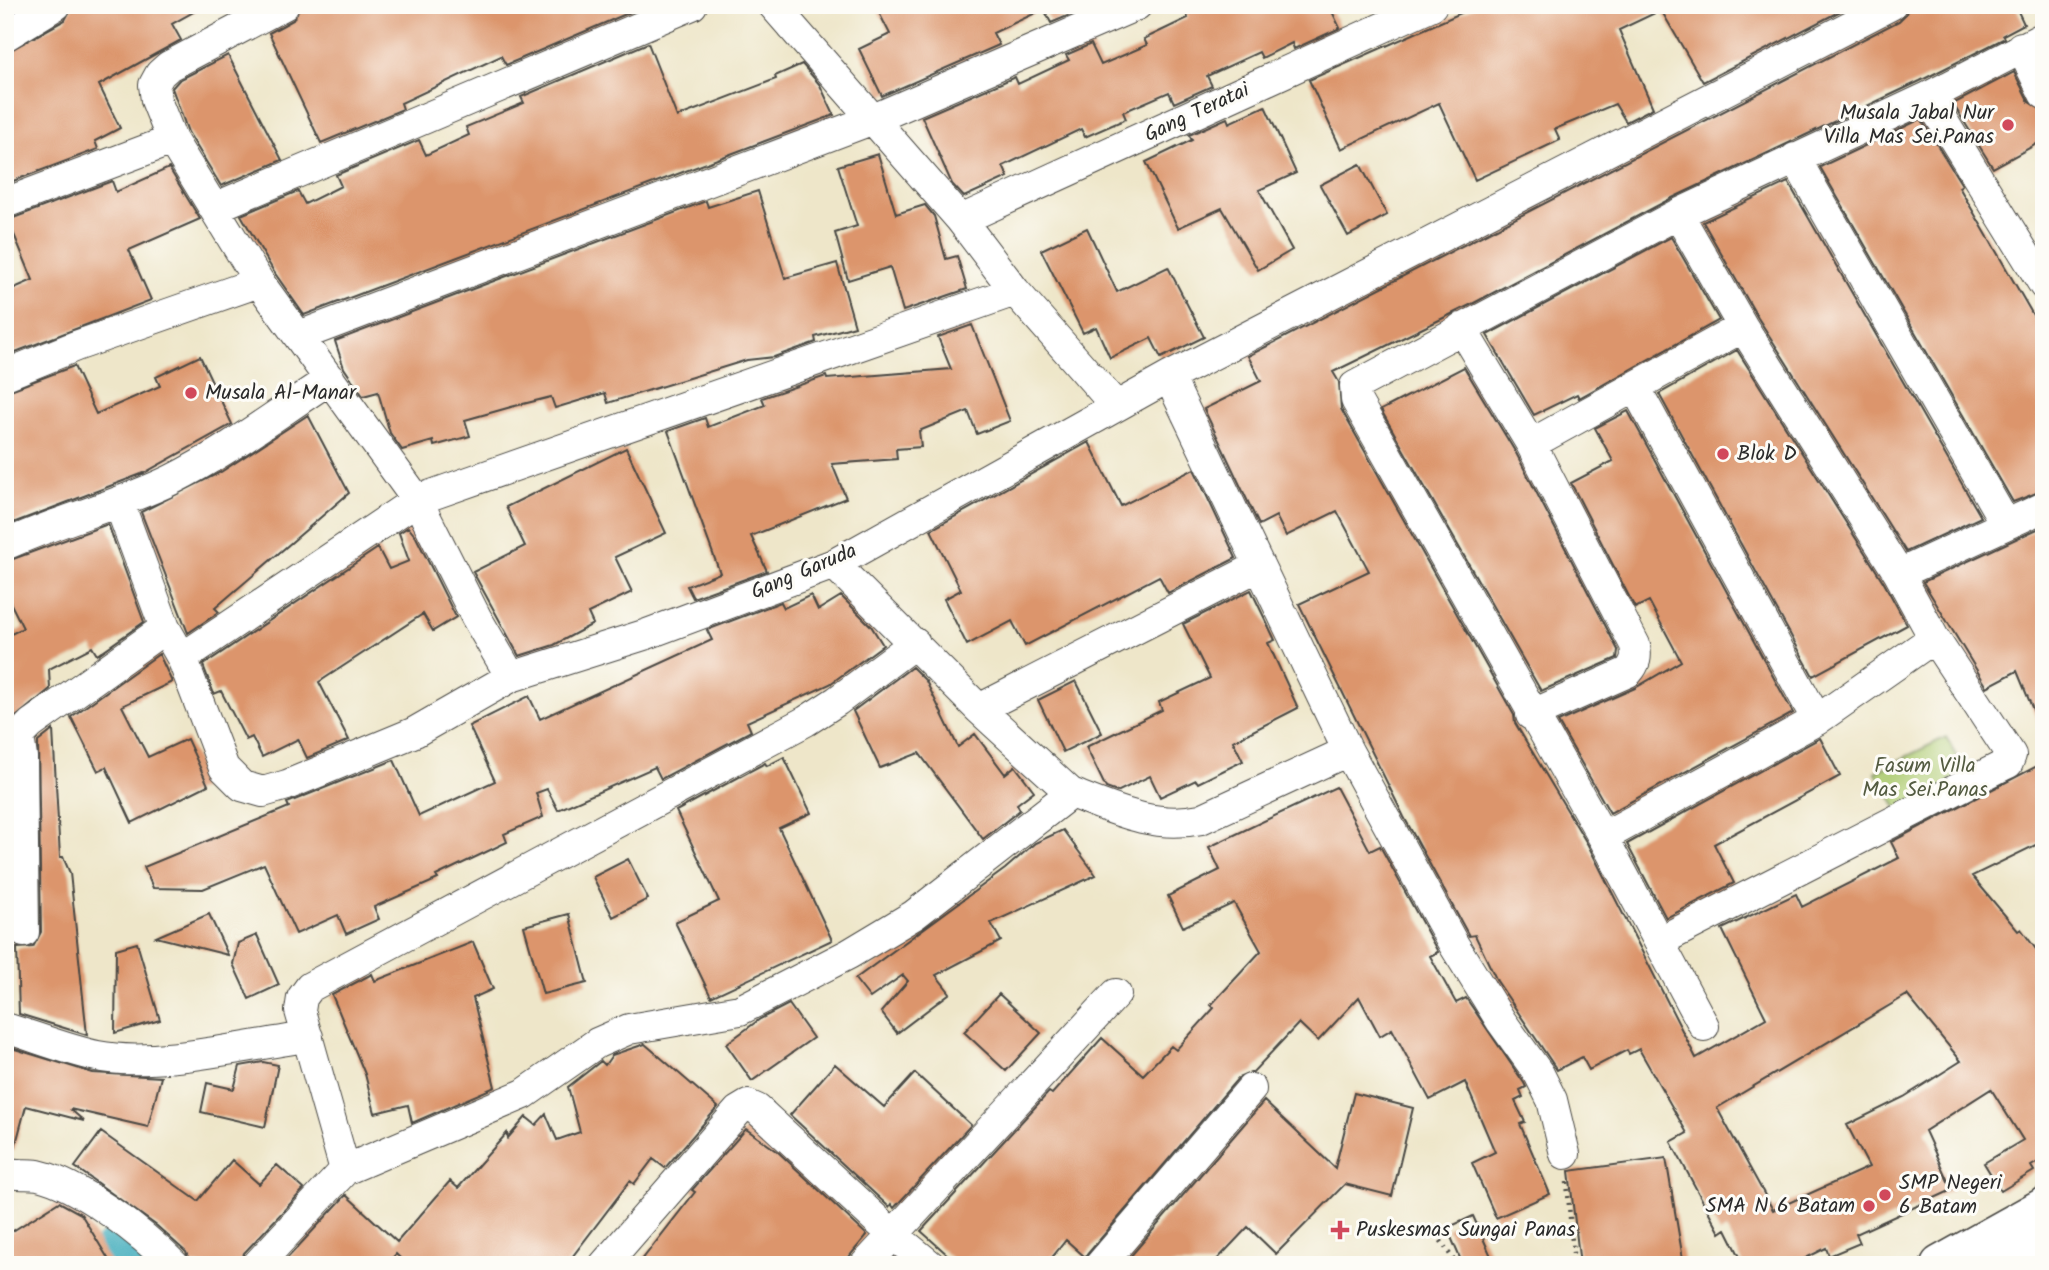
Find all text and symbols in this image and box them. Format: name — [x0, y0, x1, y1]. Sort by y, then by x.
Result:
street label: Gang Teratai — [1139, 74, 1256, 152]
place label: Musala Jabal Nur Villa Mas Sei.Panas — [1824, 97, 1995, 154]
marker: Musala Jabal Nur Villa Mas Sei.Panas — [2000, 117, 2016, 133]
place label: Musala Al-Manar — [205, 377, 357, 410]
marker: Musala Al-Manar — [183, 385, 199, 401]
place label: Blok D — [1737, 438, 1797, 471]
marker: Blok D — [1715, 446, 1731, 462]
street label: Gang Garuda — [746, 535, 862, 609]
park label: Fasum Villa Mas Sei.Panas — [1862, 750, 1988, 807]
place label: SMP Negeri 6 Batam — [1899, 1167, 2003, 1224]
marker: SMP Negeri 6 Batam — [1877, 1187, 1893, 1203]
place label: SMA N 6 Batam — [1705, 1190, 1855, 1223]
marker: SMA N 6 Batam — [1861, 1198, 1877, 1214]
place label: Puskesmas Sungai Panas — [1356, 1214, 1576, 1247]
marker: Puskesmas Sungai Panas — [1330, 1220, 1350, 1240]

